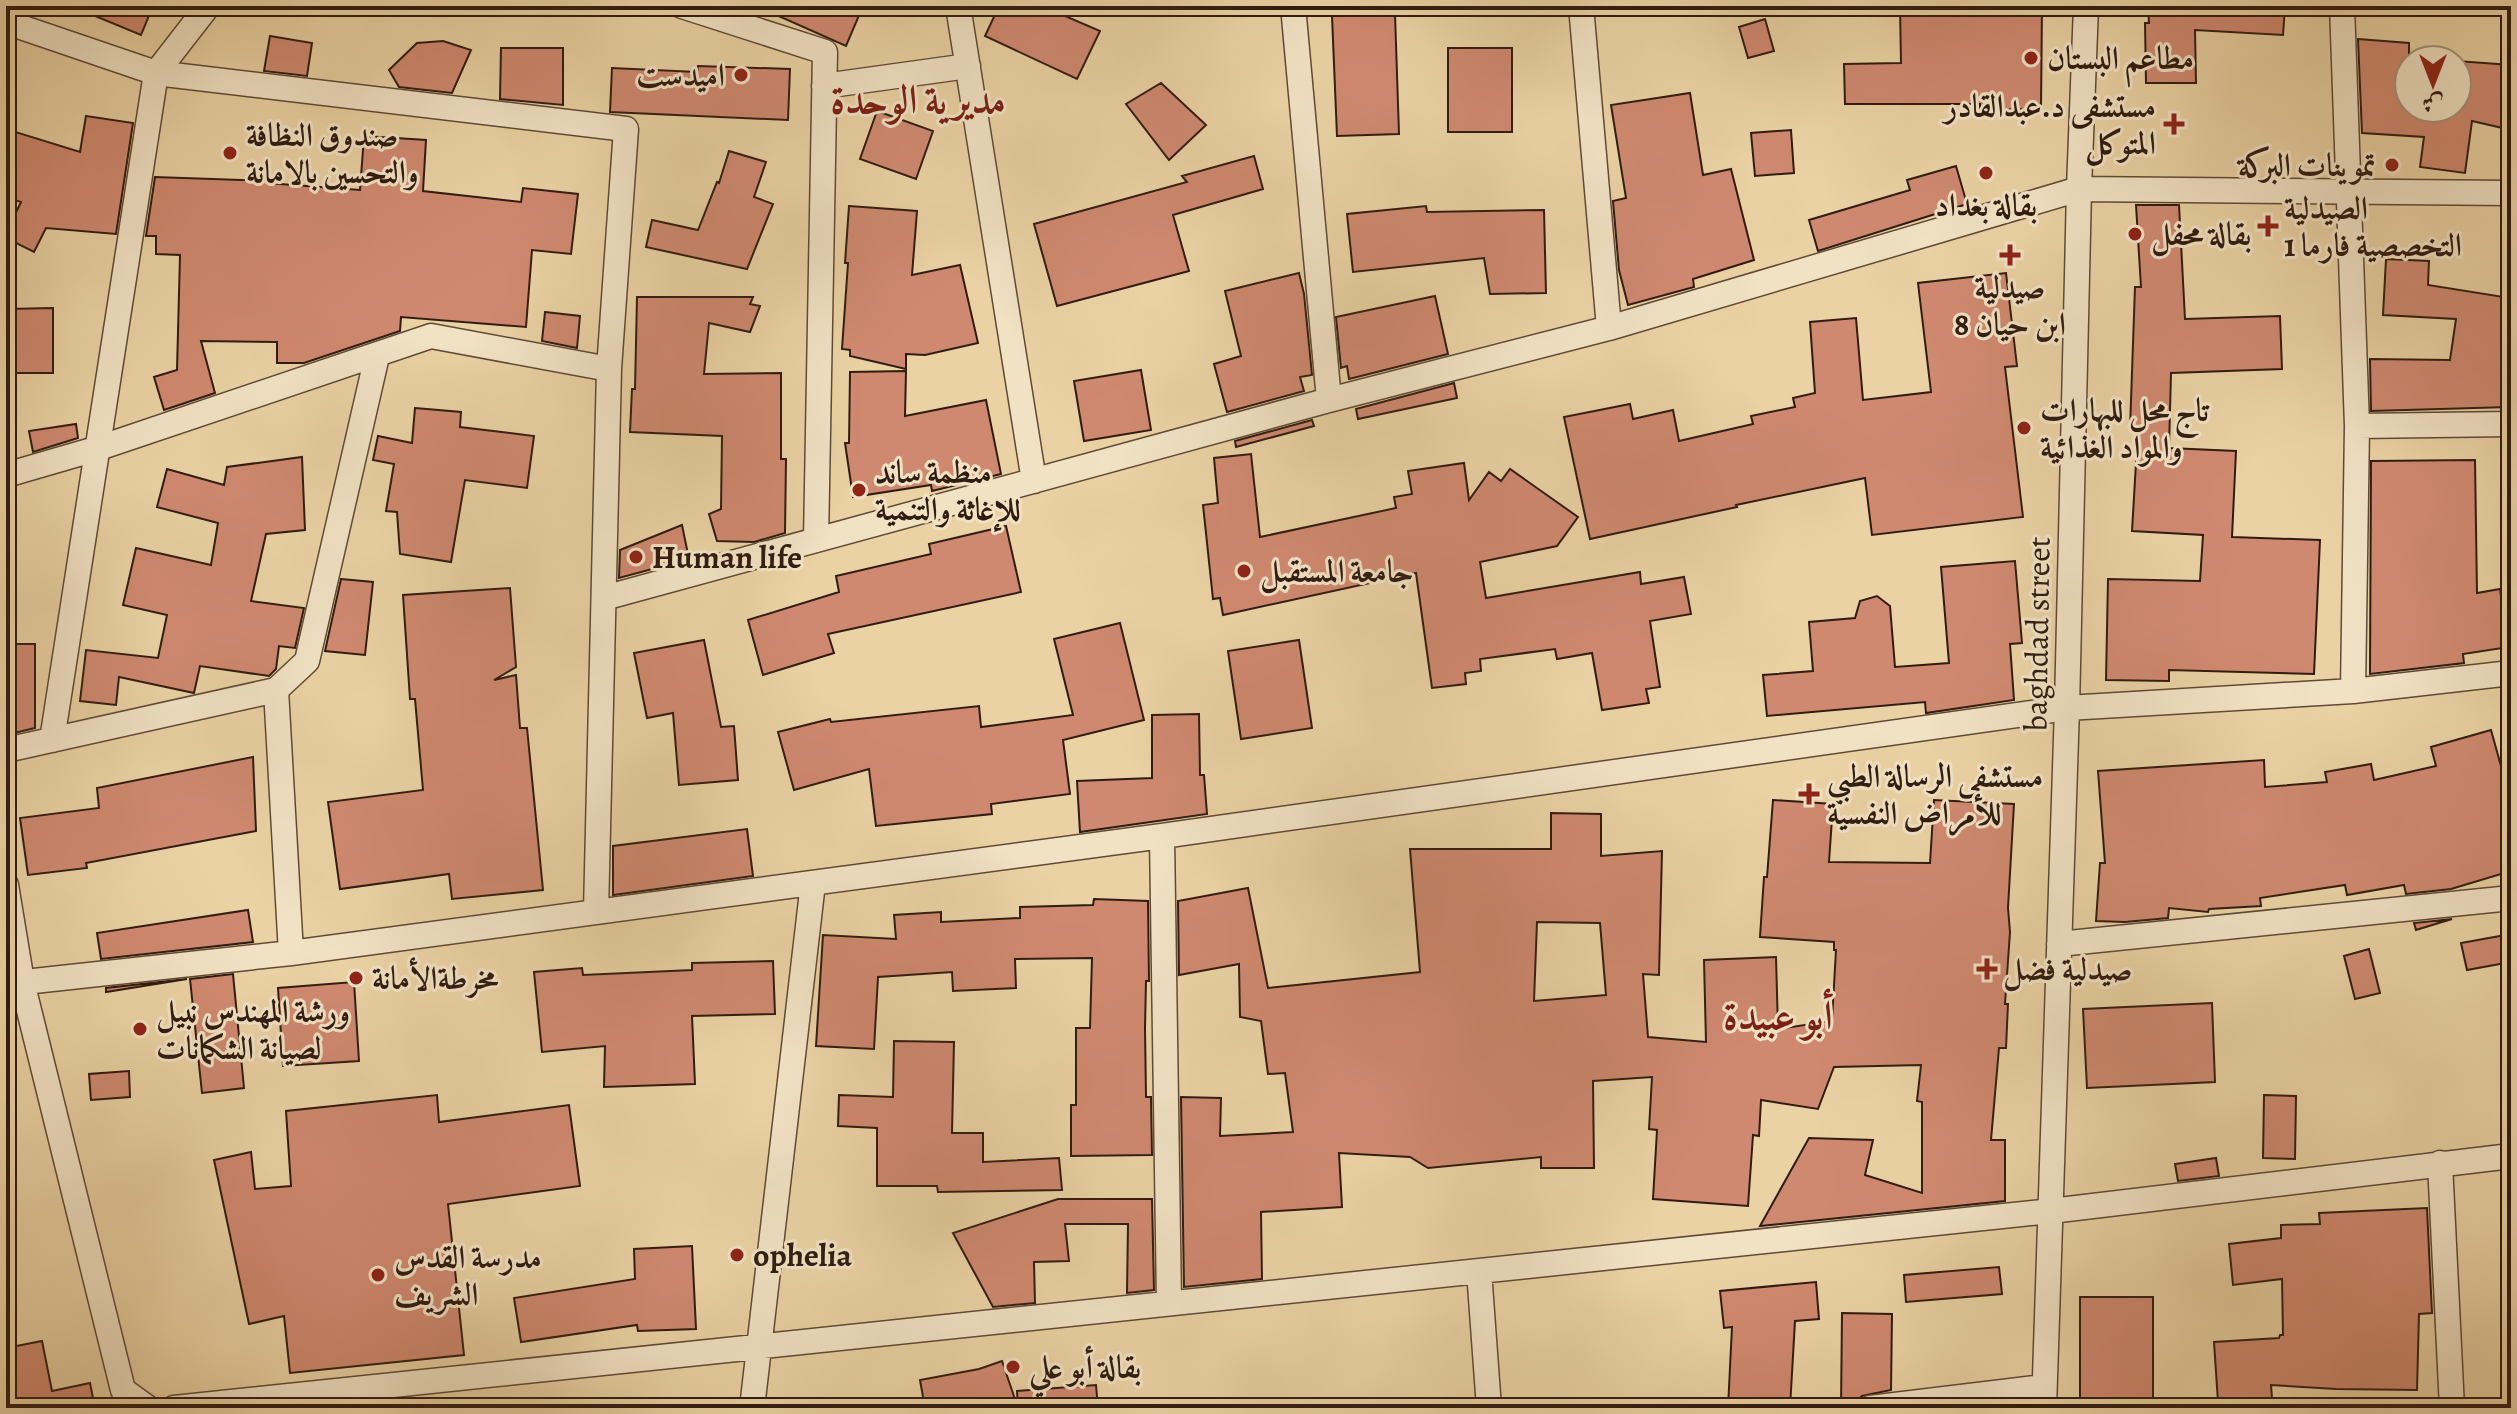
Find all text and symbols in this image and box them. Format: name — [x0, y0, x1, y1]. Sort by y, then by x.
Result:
place label: مطاعم البستان — [2047, 36, 2194, 88]
north arrow — [2393, 44, 2473, 124]
marker: مطاعم البستان — [2022, 49, 2040, 67]
place label: اميدست — [636, 53, 725, 97]
marker: اميدست — [732, 66, 750, 84]
district label: مديرية الوحدة — [830, 72, 1006, 127]
place label: مستشفى د.عبدالقادر المتوكل — [1941, 84, 2156, 166]
text: ش — [2422, 88, 2444, 118]
place label: صندوق النظافة والتحسين بالامانة — [246, 113, 419, 194]
marker: مستشفى د.عبدالقادر المتوكل — [2163, 113, 2185, 135]
place label: تموينات البركة — [2236, 143, 2376, 187]
marker: صندوق النظافة والتحسين بالامانة — [221, 144, 239, 162]
marker: تموينات البركة — [2383, 156, 2401, 174]
marker: بقالة بغداد — [1977, 164, 1995, 182]
place label: بقالة بغداد — [1935, 183, 2037, 227]
place label: الصيدلية التخصصية فارما 1 — [2284, 186, 2462, 267]
place label: بقالة محفل — [2151, 212, 2252, 257]
marker: الصيدلية التخصصية فارما 1 — [2259, 217, 2277, 235]
marker: بقالة محفل — [2126, 225, 2144, 243]
marker: صيدلية ابن حيان 8 — [2001, 246, 2019, 264]
place label: صيدلية ابن حيان 8 — [1954, 265, 2066, 346]
place label: تاج محل للبهارات والمواد الغذائية — [2040, 388, 2210, 469]
marker: تاج محل للبهارات والمواد الغذائية — [2015, 419, 2033, 437]
place label: منظمة ساند للإغاثة والتنمية — [875, 450, 1021, 533]
marker: منظمة ساند للإغاثة والتنمية — [850, 481, 868, 499]
place label: Human life — [652, 535, 802, 579]
street label: baghdad street — [2013, 536, 2061, 732]
marker: Human life — [627, 548, 645, 566]
place label: جامعة المستقبل — [1260, 549, 1413, 594]
marker: جامعة المستقبل — [1235, 562, 1253, 580]
place label: مستشفى الرسالة الطبي للأمراض النفسية — [1827, 754, 2043, 836]
marker: مستشفى الرسالة الطبي للأمراض النفسية — [1798, 783, 1820, 805]
place label: صيدلية فضل — [2003, 947, 2132, 992]
place label: مخرطةالأمانة — [372, 956, 499, 1000]
marker: صيدلية فضل — [1978, 960, 1996, 978]
marker: مخرطةالأمانة — [347, 969, 365, 987]
district label: أبو عبيدة — [1723, 988, 1834, 1043]
place label: ورشة المهندس نبيل لصيانة الشكمانات — [156, 989, 350, 1070]
marker: ورشة المهندس نبيل لصيانة الشكمانات — [131, 1020, 149, 1038]
place label: ophelia — [753, 1233, 852, 1277]
place label: مدرسة القدس الشريف — [394, 1235, 542, 1316]
marker: ophelia — [728, 1246, 746, 1264]
marker: مدرسة القدس الشريف — [369, 1266, 387, 1284]
place label: بقالة أبو علي — [1028, 1345, 1141, 1398]
marker: بقالة أبو علي — [1004, 1358, 1022, 1376]

